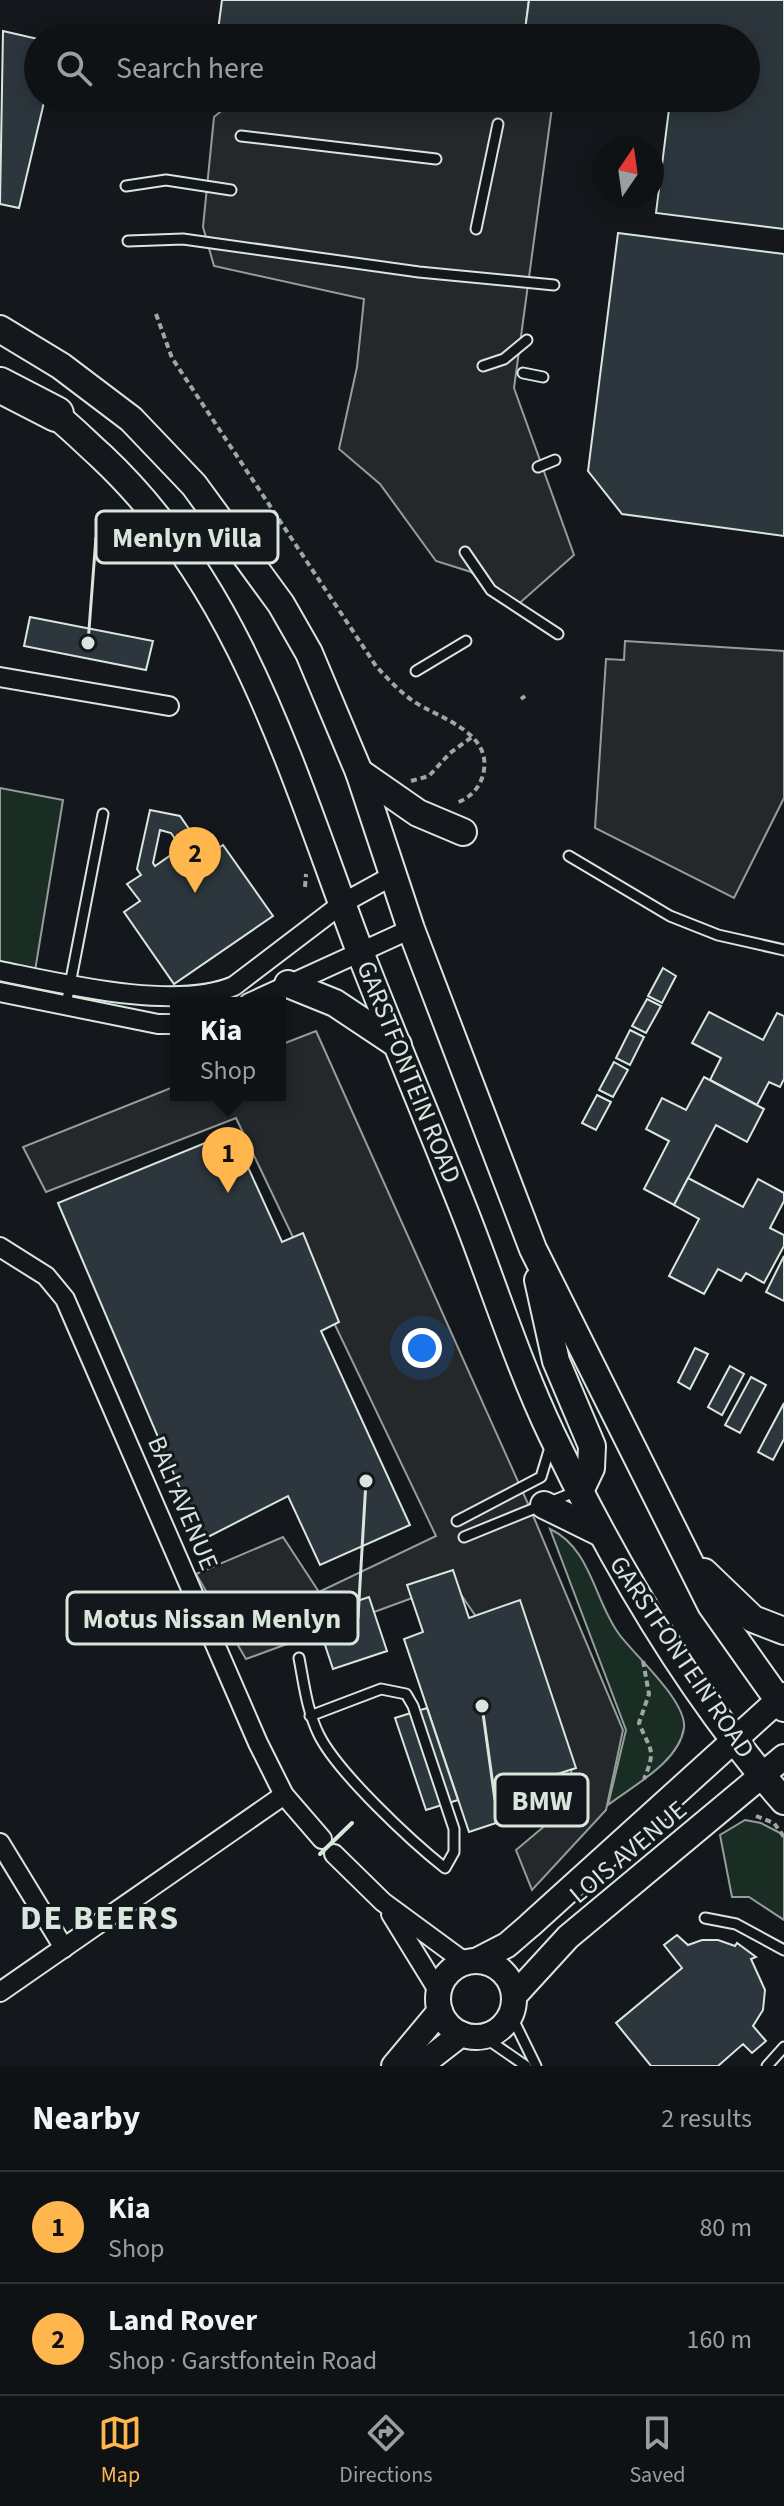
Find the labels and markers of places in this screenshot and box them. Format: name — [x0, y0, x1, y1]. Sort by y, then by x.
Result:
callout: Menlyn Villa — [96, 511, 278, 563]
pin: 2 — [169, 827, 221, 893]
pin: 1 — [202, 1127, 254, 1193]
callout: Motus Nissan Menlyn — [67, 1592, 358, 1644]
callout: BMW — [495, 1774, 588, 1826]

